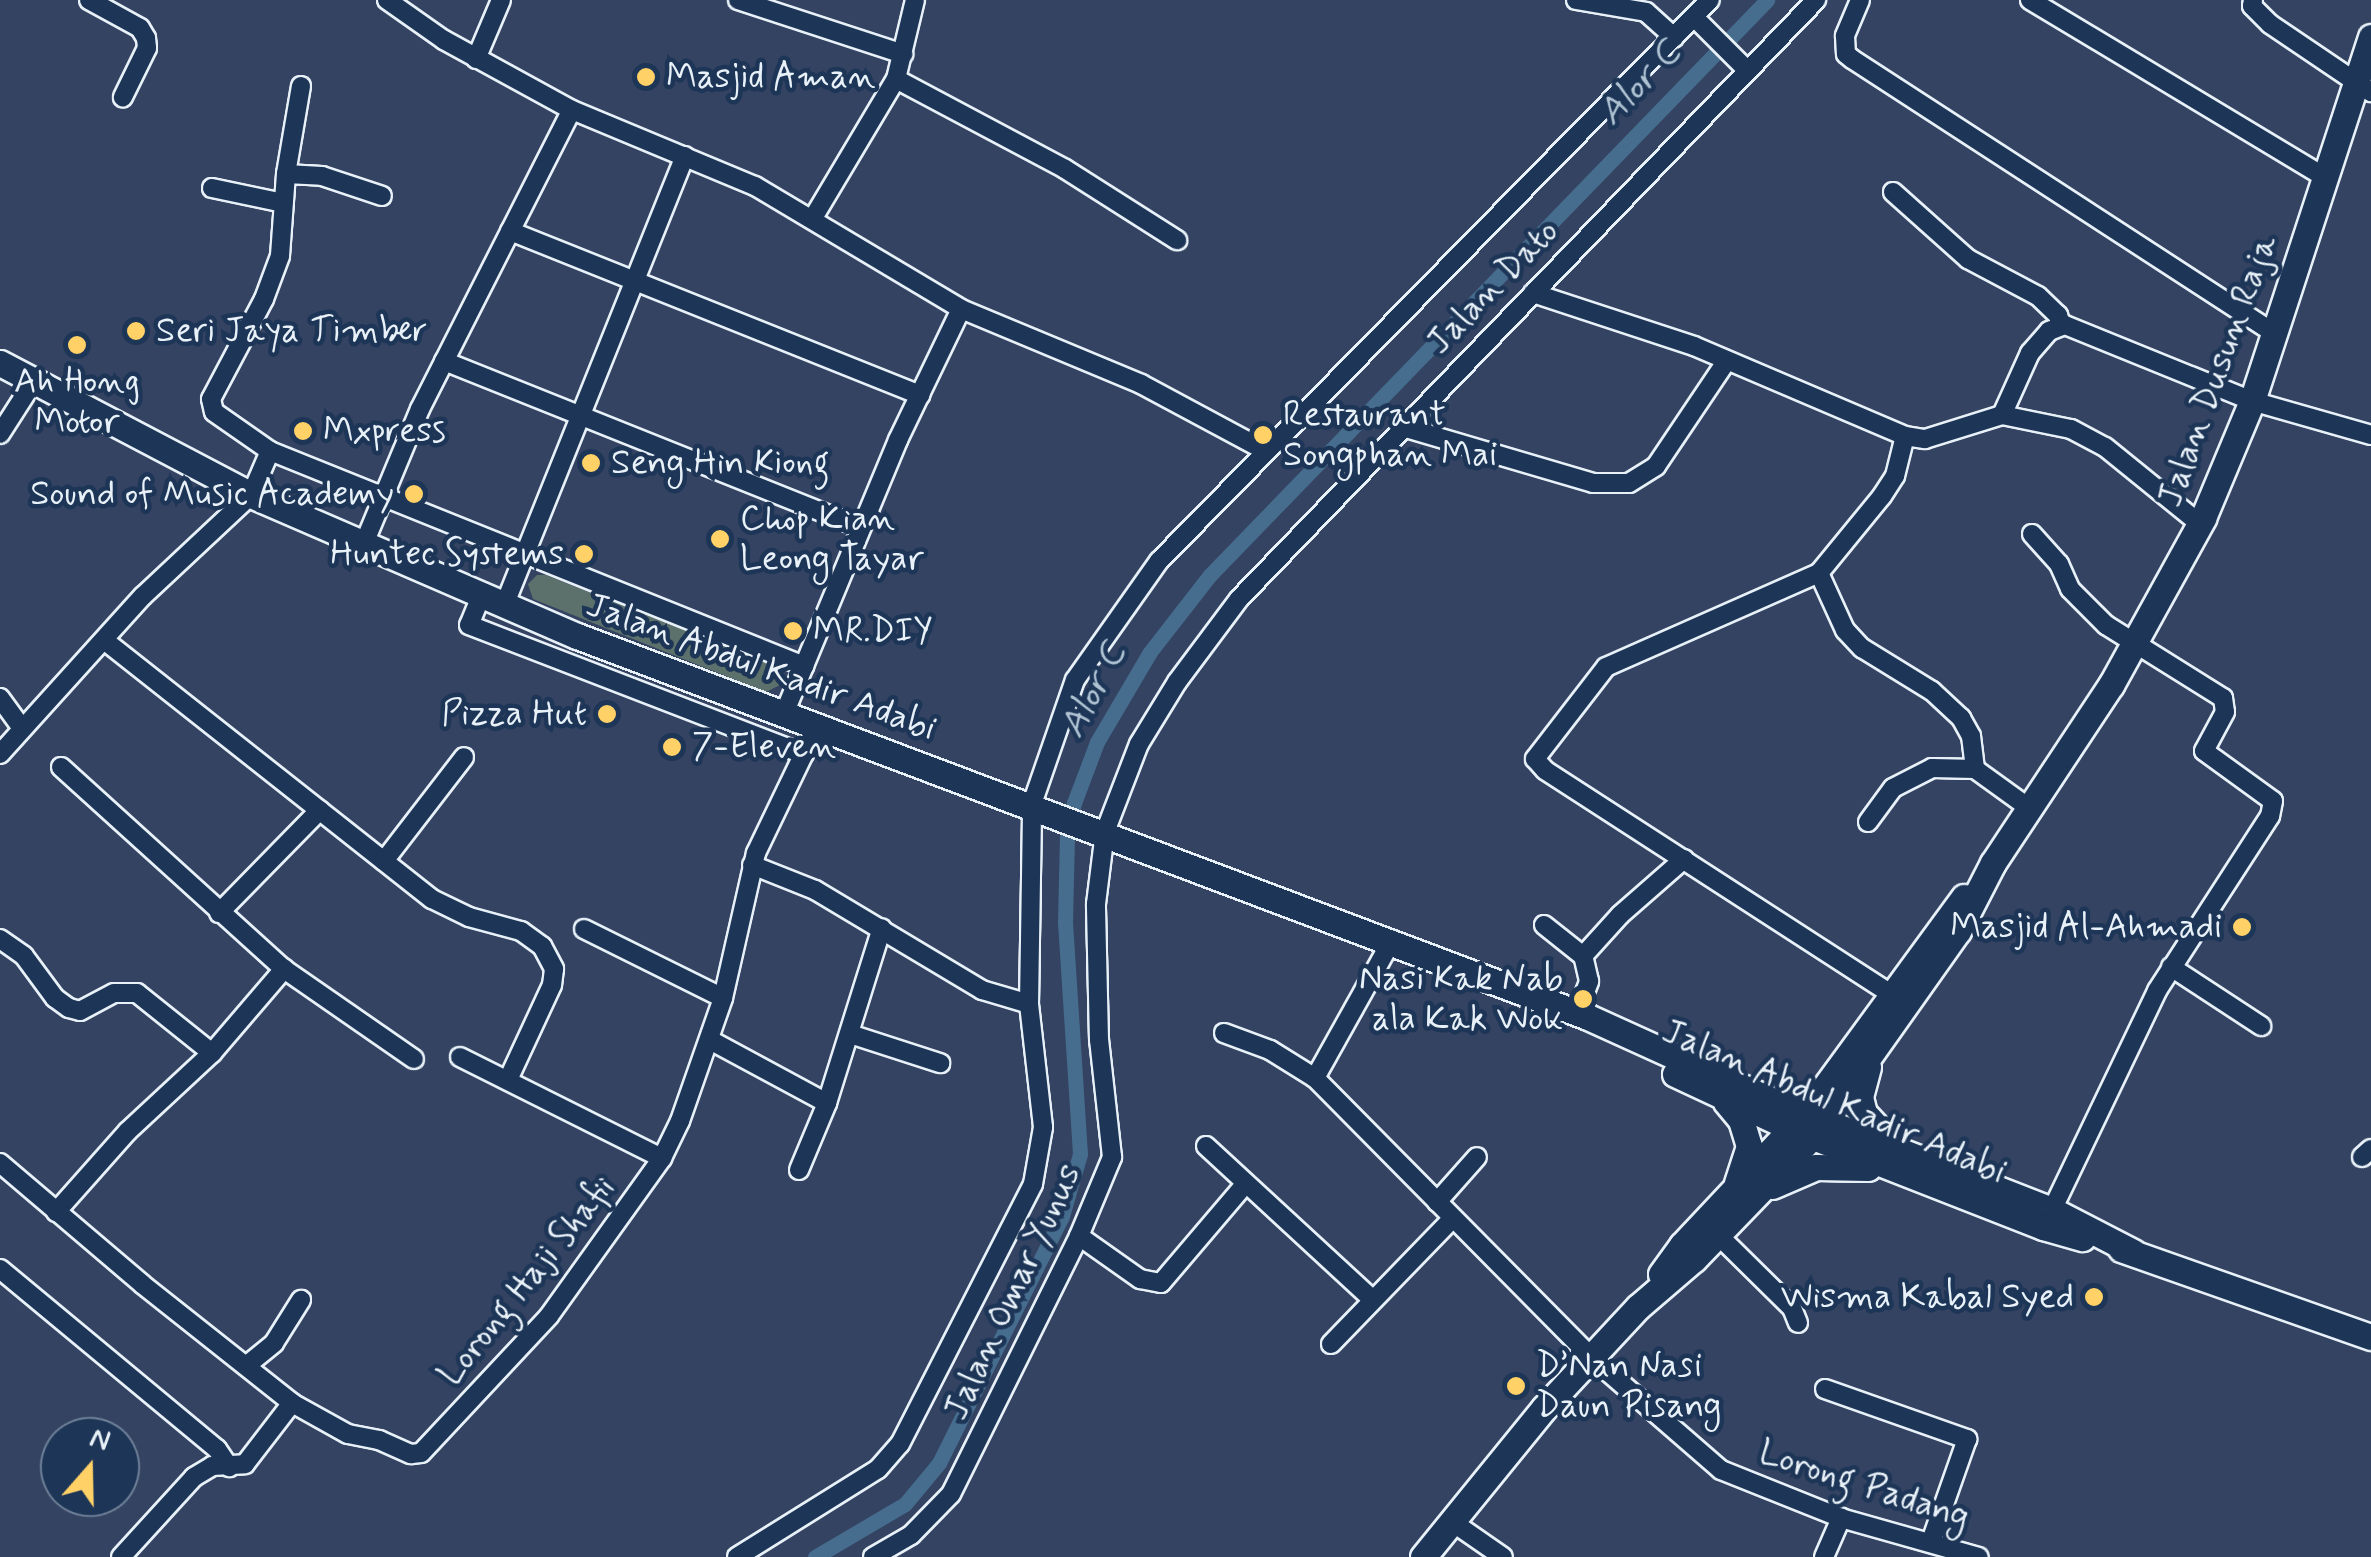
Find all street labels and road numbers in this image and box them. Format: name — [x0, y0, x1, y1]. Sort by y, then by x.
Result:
street label: Jalan Dato — [1420, 212, 1566, 362]
street label: Jalan Dusun Raja — [2151, 234, 2285, 508]
street label: Jalan Abdul Kadir Adabi — [582, 585, 940, 749]
street label: Jalan Abdul Kadir Adabi — [1657, 1011, 2011, 1193]
street label: Jalan Omar Yunus — [935, 1157, 1091, 1427]
street label: Lorong Haji Shafii — [429, 1166, 625, 1396]
street label: Lorong Padang — [1752, 1431, 1976, 1539]

